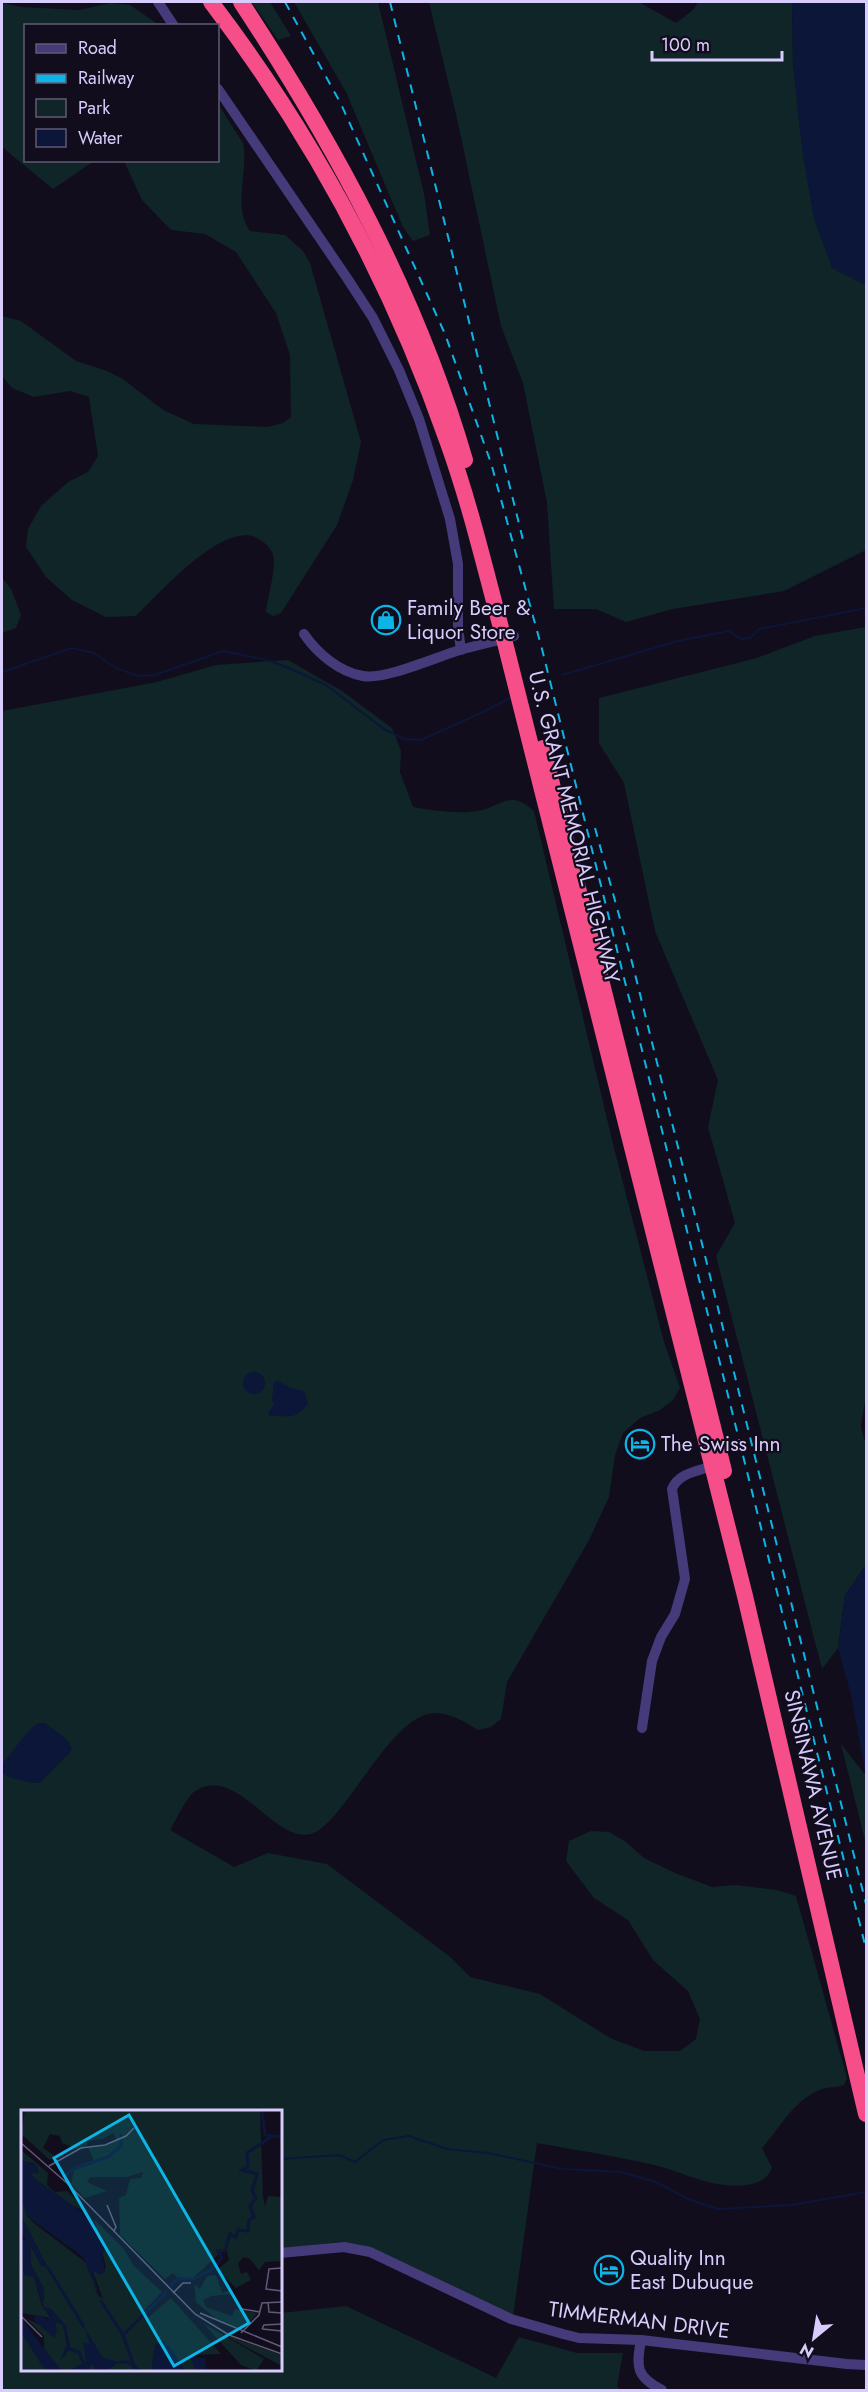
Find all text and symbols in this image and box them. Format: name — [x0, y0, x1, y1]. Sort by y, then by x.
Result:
legend — [24, 24, 219, 162]
scale bar — [652, 24, 782, 62]
text: 100 m — [661, 32, 710, 58]
text: Road — [78, 35, 117, 61]
text: Railway — [78, 65, 134, 91]
text: Park — [78, 95, 110, 121]
text: Water — [78, 125, 123, 151]
place label: Family Beer & Liquor Store — [407, 593, 530, 647]
shop icon: Family Beer & Liquor Store — [370, 604, 402, 636]
street label: U.S. GRANT MEMORIAL HIGHWAY — [521, 668, 627, 986]
hotel icon: The Swiss Inn — [624, 1428, 656, 1460]
place label: The Swiss Inn — [661, 1429, 781, 1459]
street label: SINSINAWA AVENUE — [776, 1687, 850, 1883]
inset map — [21, 2110, 282, 2371]
place label: Quality Inn East Dubuque — [630, 2243, 754, 2297]
hotel icon: Quality Inn East Dubuque — [593, 2254, 625, 2286]
street label: TIMMERMAN DRIVE — [547, 2294, 731, 2346]
north arrow — [784, 2308, 844, 2368]
text: N — [795, 2337, 818, 2364]

